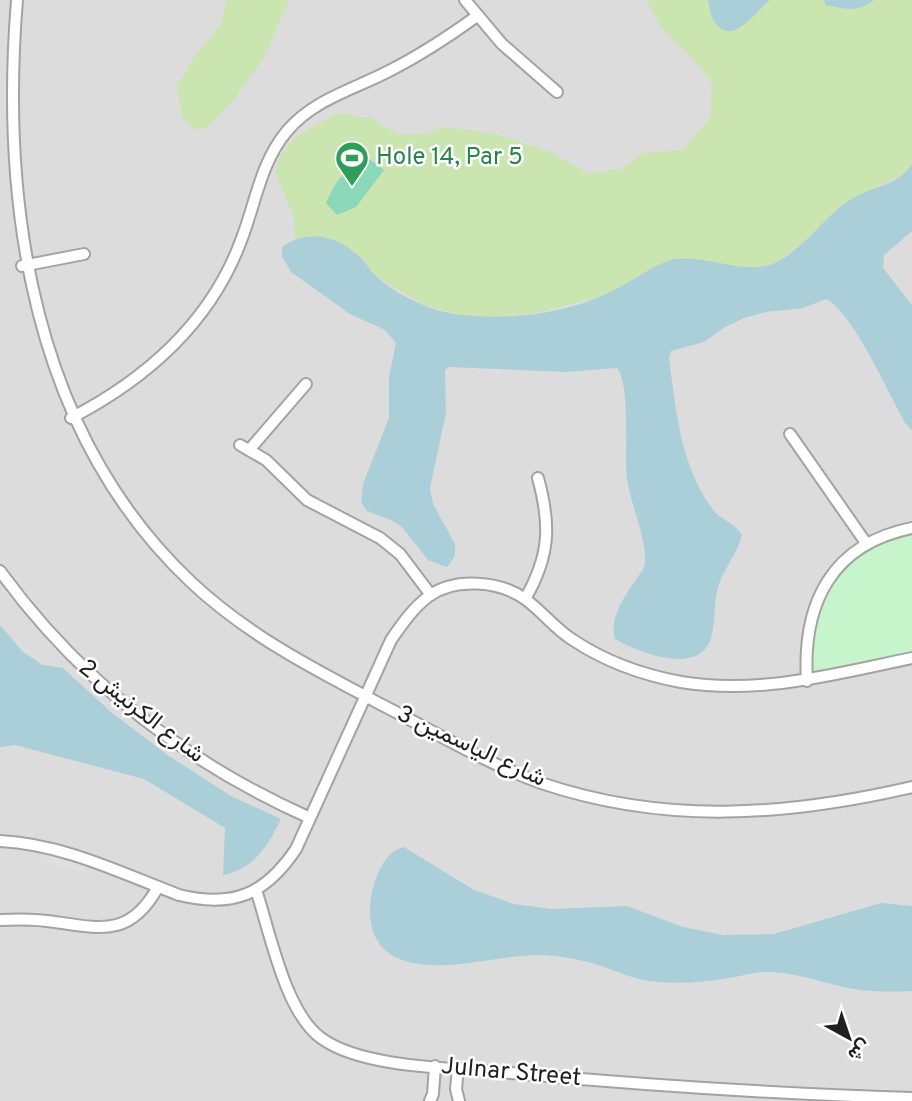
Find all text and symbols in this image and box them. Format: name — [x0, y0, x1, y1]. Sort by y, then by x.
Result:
sports icon: Hole 14, Par 5 — [333, 139, 371, 188]
place label: Hole 14, Par 5 — [376, 143, 523, 173]
street label: شارع الكرنيش 2 — [72, 653, 210, 771]
street label: شارع الياسمين 3 — [392, 699, 550, 795]
north arrow — [814, 1003, 884, 1073]
text: ش — [842, 1033, 875, 1066]
street label: Julnar Street — [440, 1052, 582, 1094]

